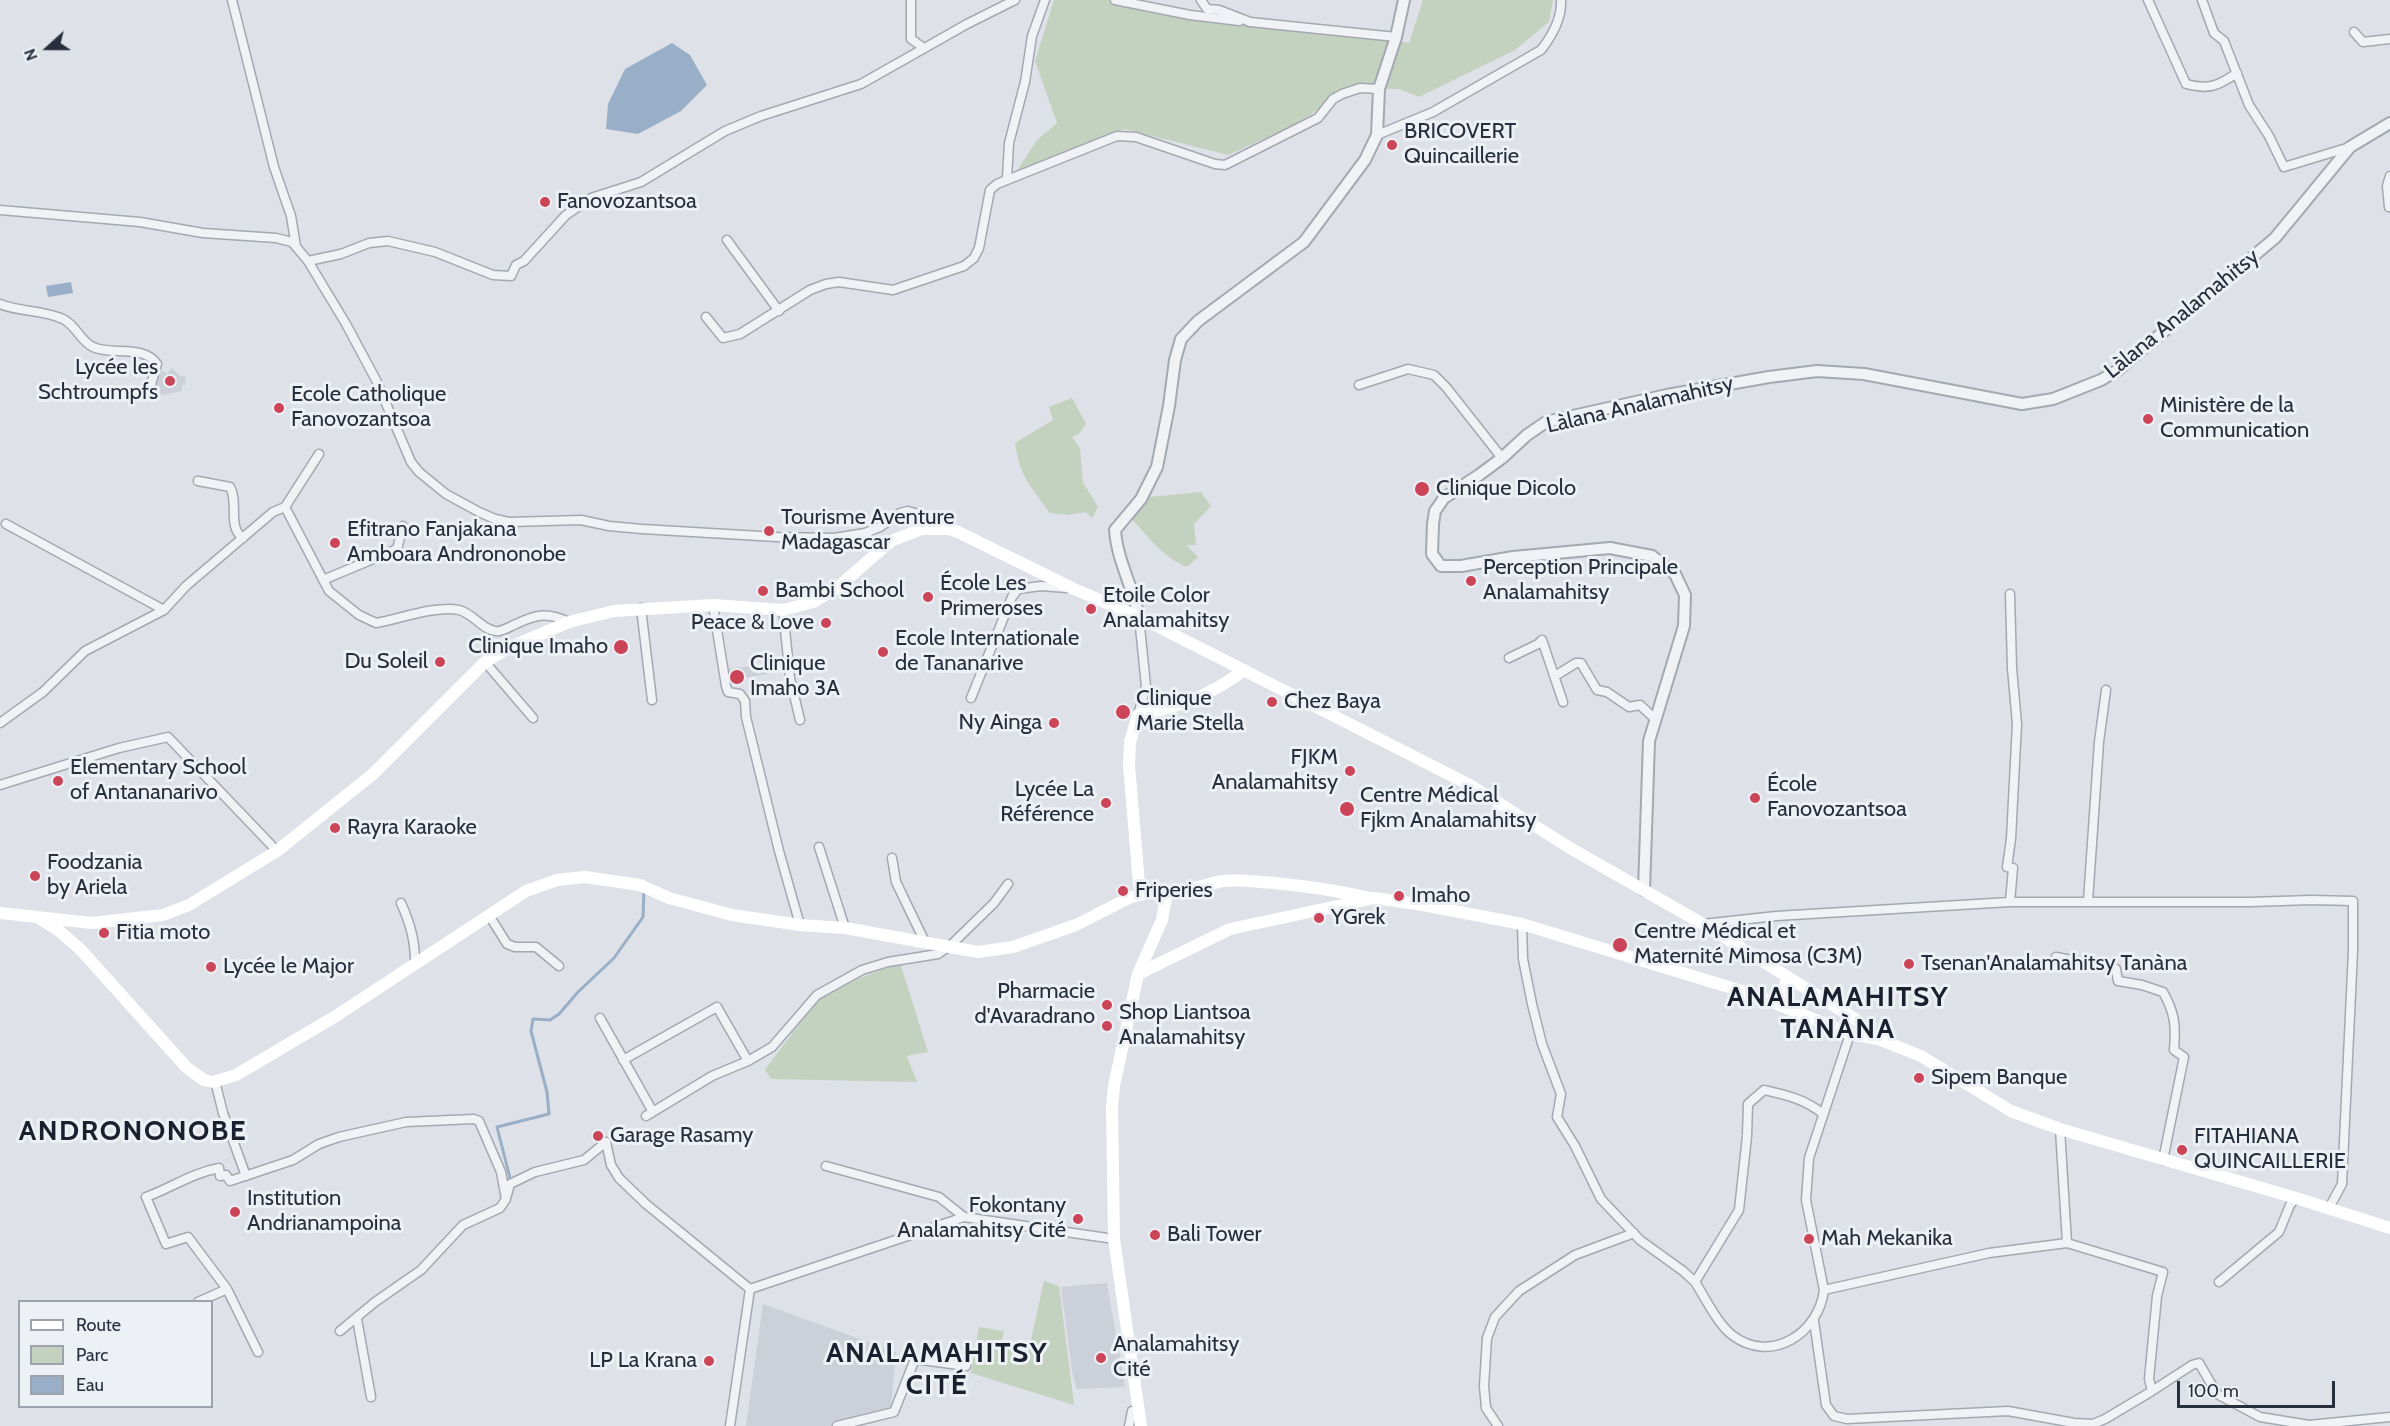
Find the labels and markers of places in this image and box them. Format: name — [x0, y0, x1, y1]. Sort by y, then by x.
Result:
place label: BRICOVERT Quincaillerie — [1404, 119, 1519, 170]
marker: BRICOVERT Quincaillerie — [1385, 138, 1399, 152]
place label: Fanovozantsoa — [557, 189, 697, 215]
marker: Fanovozantsoa — [538, 195, 552, 209]
place label: Lycée les Schtroumpfs — [38, 355, 158, 406]
marker: Lycée les Schtroumpfs — [163, 374, 177, 388]
place label: Ecole Catholique Fanovozantsoa — [291, 382, 446, 434]
place label: Ministère de la Communication — [2160, 393, 2309, 445]
marker: Ecole Catholique Fanovozantsoa — [272, 401, 286, 415]
marker: Ministère de la Communication — [2141, 412, 2155, 426]
place label: Clinique Dicolo — [1436, 476, 1576, 502]
marker: Clinique Dicolo — [1413, 480, 1431, 498]
place label: Tourisme Aventure Madagascar — [781, 505, 955, 556]
place label: Efitrano Fanjakana Amboara Andrononobe — [347, 517, 566, 568]
marker: Tourisme Aventure Madagascar — [762, 524, 776, 538]
marker: Efitrano Fanjakana Amboara Andrononobe — [328, 536, 342, 550]
place label: Perception Principale Analamahitsy — [1483, 555, 1678, 606]
place label: École Les Primeroses — [940, 571, 1043, 622]
marker: Perception Principale Analamahitsy — [1464, 574, 1478, 588]
place label: Bambi School — [775, 578, 904, 604]
place label: Etoile Color Analamahitsy — [1103, 583, 1229, 634]
marker: Bambi School — [756, 584, 770, 598]
marker: École Les Primeroses — [921, 590, 935, 604]
marker: Etoile Color Analamahitsy — [1084, 602, 1098, 616]
place label: Peace & Love — [691, 610, 814, 636]
marker: Peace & Love — [819, 616, 833, 630]
place label: Ecole Internationale de Tananarive — [895, 626, 1079, 678]
place label: Clinique Imaho — [468, 634, 608, 660]
marker: Clinique Imaho — [612, 638, 630, 656]
marker: Ecole Internationale de Tananarive — [876, 645, 890, 659]
place label: Du Soleil — [345, 649, 428, 675]
place label: Clinique Imaho 3A — [750, 651, 840, 702]
marker: Du Soleil — [433, 655, 447, 669]
marker: Clinique Imaho 3A — [728, 668, 746, 686]
place label: Clinique Marie Stella — [1136, 686, 1244, 738]
place label: Chez Baya — [1284, 689, 1381, 715]
marker: Chez Baya — [1265, 695, 1279, 709]
marker: Clinique Marie Stella — [1114, 703, 1132, 721]
place label: Ny Ainga — [959, 710, 1042, 736]
marker: Ny Ainga — [1047, 716, 1061, 730]
place label: FJKM Analamahitsy — [1212, 745, 1338, 796]
place label: Elementary School of Antananarivo — [70, 755, 246, 806]
marker: FJKM Analamahitsy — [1343, 764, 1357, 778]
place label: École Fanovozantsoa — [1767, 772, 1907, 824]
marker: Elementary School of Antananarivo — [51, 774, 65, 788]
place label: Lycée La Référence — [1000, 777, 1094, 828]
place label: Centre Médical Fjkm Analamahitsy — [1360, 783, 1536, 834]
marker: École Fanovozantsoa — [1748, 791, 1762, 805]
marker: Lycée La Référence — [1099, 796, 1113, 810]
marker: Centre Médical Fjkm Analamahitsy — [1338, 800, 1356, 818]
place label: Rayra Karaoke — [347, 815, 477, 841]
marker: Rayra Karaoke — [328, 821, 342, 835]
place label: Foodzania by Ariela — [47, 850, 142, 902]
marker: Foodzania by Ariela — [28, 869, 42, 883]
place label: Friperies — [1135, 878, 1213, 904]
place label: Imaho — [1411, 883, 1470, 909]
marker: Friperies — [1116, 884, 1130, 898]
marker: Imaho — [1392, 889, 1406, 903]
place label: YGrek — [1331, 905, 1385, 931]
marker: YGrek — [1312, 911, 1326, 925]
place label: Centre Médical et Maternité Mimosa (C3M) — [1634, 919, 1863, 970]
place label: Fitia moto — [116, 920, 210, 946]
marker: Fitia moto — [97, 926, 111, 940]
marker: Centre Médical et Maternité Mimosa (C3M) — [1611, 936, 1629, 954]
place label: Tsenan'Analamahitsy Tanàna — [1921, 951, 2187, 977]
place label: Lycée le Major — [223, 954, 354, 980]
marker: Tsenan'Analamahitsy Tanàna — [1902, 957, 1916, 971]
marker: Lycée le Major — [204, 960, 218, 974]
place label: Pharmacie d'Avaradrano — [975, 979, 1095, 1030]
marker: Pharmacie d'Avaradrano — [1100, 998, 1114, 1012]
place label: Shop Liantsoa Analamahitsy — [1119, 1000, 1250, 1052]
marker: Shop Liantsoa Analamahitsy — [1100, 1019, 1114, 1033]
place label: Sipem Banque — [1931, 1065, 2067, 1091]
marker: Sipem Banque — [1912, 1071, 1926, 1085]
place label: Garage Rasamy — [610, 1123, 753, 1149]
place label: FITAHIANA QUINCAILLERIE — [2194, 1124, 2346, 1176]
marker: Garage Rasamy — [591, 1129, 605, 1143]
marker: FITAHIANA QUINCAILLERIE — [2175, 1143, 2189, 1157]
place label: Institution Andrianampoina — [247, 1186, 401, 1238]
place label: Fokontany Analamahitsy Cité — [897, 1193, 1066, 1244]
marker: Institution Andrianampoina — [228, 1205, 242, 1219]
marker: Fokontany Analamahitsy Cité — [1071, 1212, 1085, 1226]
place label: Bali Tower — [1167, 1222, 1262, 1248]
place label: Mah Mekanika — [1821, 1226, 1953, 1252]
marker: Bali Tower — [1148, 1228, 1162, 1242]
marker: Mah Mekanika — [1802, 1232, 1816, 1246]
place label: Analamahitsy Cité — [1113, 1332, 1239, 1384]
place label: LP La Krana — [589, 1348, 697, 1374]
marker: Analamahitsy Cité — [1094, 1351, 1108, 1365]
marker: LP La Krana — [702, 1354, 716, 1368]

